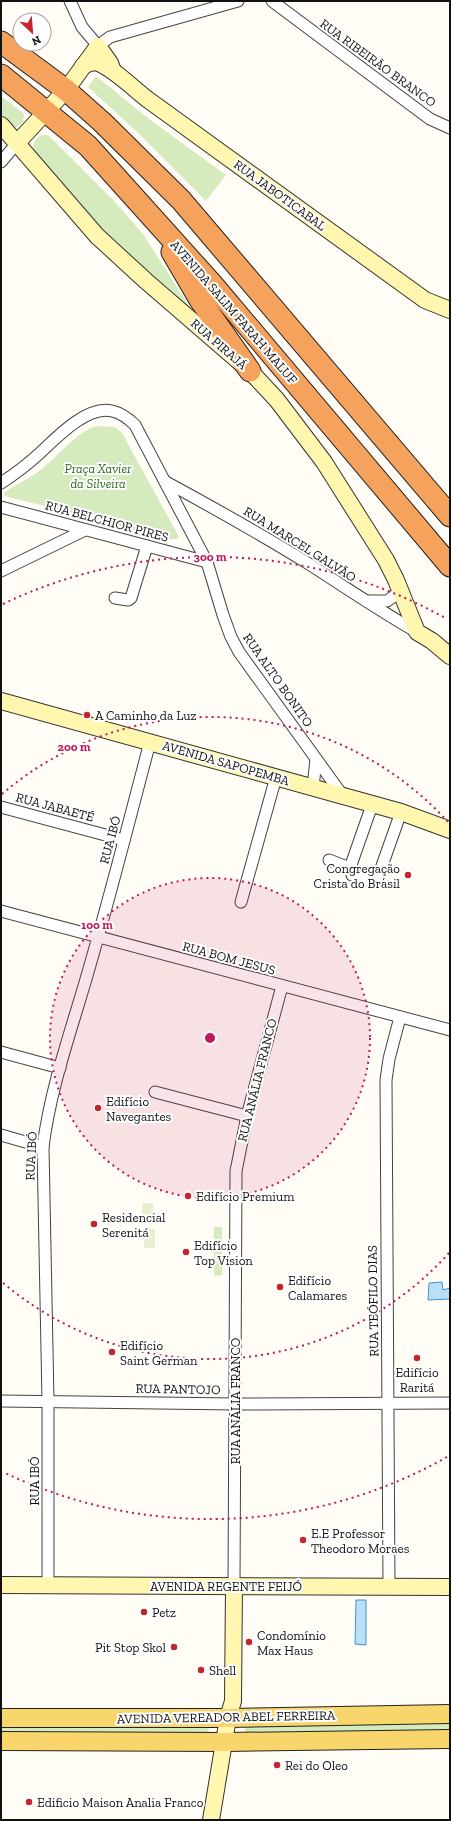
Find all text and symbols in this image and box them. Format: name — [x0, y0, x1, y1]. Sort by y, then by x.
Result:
north arrow — [12, 12, 52, 52]
street label: RUA RIBEIRÃO BRANCO — [317, 16, 439, 110]
text: N — [29, 33, 43, 48]
street label: RUA JABOTICABAL — [231, 156, 329, 234]
street label: AVENIDA SALIM FARAH MALUF — [167, 237, 301, 387]
street label: RUA PIRAJÁ — [188, 316, 251, 373]
park label: Praça Xavier da Silveira — [64, 461, 132, 491]
street label: RUA BELCHIOR PIRES — [44, 497, 170, 545]
street label: RUA MARCEL GALVÃO — [241, 503, 359, 585]
text: 300 m — [194, 550, 227, 564]
street label: RUA ALTO BONITO — [240, 630, 316, 730]
place label: A Caminho da Luz — [95, 708, 197, 723]
marker: A Caminho da Luz — [82, 710, 92, 720]
street label: AVENIDA SAPOPEMBA — [161, 738, 292, 788]
text: 200 m — [57, 740, 91, 754]
street label: RUA JABAETÉ — [14, 789, 96, 825]
street label: RUA IBÓ — [96, 814, 124, 866]
place label: Congregação Crista do Brasil — [314, 861, 401, 891]
marker: Congregação Crista do Brasil — [403, 870, 413, 880]
text: 100 m — [81, 918, 113, 932]
street label: RUA BOM JESUS — [181, 938, 277, 978]
street label: RUA ANÁLIA FRANCO — [234, 1017, 280, 1143]
centre of rings — [203, 1031, 217, 1045]
place label: Edifício Navegantes — [106, 1094, 172, 1124]
marker: Edifício Navegantes — [93, 1103, 103, 1113]
street label: RUA IBÓ — [22, 1131, 40, 1181]
place label: Edifício Premium — [196, 1189, 295, 1204]
marker: Edifício Premium — [183, 1191, 193, 1201]
place label: Residencial Serenitá — [102, 1210, 166, 1240]
marker: Residencial Serenitá — [89, 1219, 99, 1229]
place label: Edifício Top Vision — [194, 1238, 253, 1268]
street label: RUA TEÓFILO DIAS — [365, 1245, 381, 1357]
marker: Edifício Top Vision — [181, 1247, 191, 1257]
place label: Edifício Calamares — [288, 1273, 347, 1303]
marker: Edifício Calamares — [275, 1282, 285, 1292]
place label: Edifício Saint German — [120, 1338, 198, 1368]
street label: RUA ANÁLIA FRANCO — [228, 1338, 243, 1464]
marker: Edifício Saint German — [107, 1347, 117, 1357]
marker: Edifício Raritá — [412, 1353, 422, 1363]
place label: Edifício Raritá — [395, 1365, 439, 1395]
street label: RUA PANTOJO — [135, 1381, 221, 1397]
street label: RUA IBÓ — [27, 1456, 42, 1506]
place label: E.E Professor Theodoro Moraes — [311, 1526, 410, 1556]
marker: E.E Professor Theodoro Moraes — [298, 1535, 308, 1545]
street label: AVENIDA REGENTE FEIJÓ — [150, 1579, 302, 1594]
place label: Petz — [152, 1605, 176, 1620]
marker: Petz — [139, 1607, 149, 1617]
place label: Condomínio Max Haus — [257, 1628, 326, 1658]
marker: Condomínio Max Haus — [244, 1637, 254, 1647]
place label: Pit Stop Skol — [95, 1640, 167, 1655]
marker: Pit Stop Skol — [169, 1642, 179, 1652]
place label: Shell — [209, 1663, 237, 1678]
marker: Shell — [196, 1665, 206, 1675]
street label: AVENIDA VEREADOR ABEL FERREIRA — [117, 1708, 336, 1726]
place label: Rei do Oleo — [285, 1758, 348, 1773]
marker: Rei do Oleo — [272, 1760, 282, 1770]
place label: Edificio Maison Analia Franco — [37, 1795, 204, 1810]
marker: Edificio Maison Analia Franco — [24, 1797, 34, 1807]

